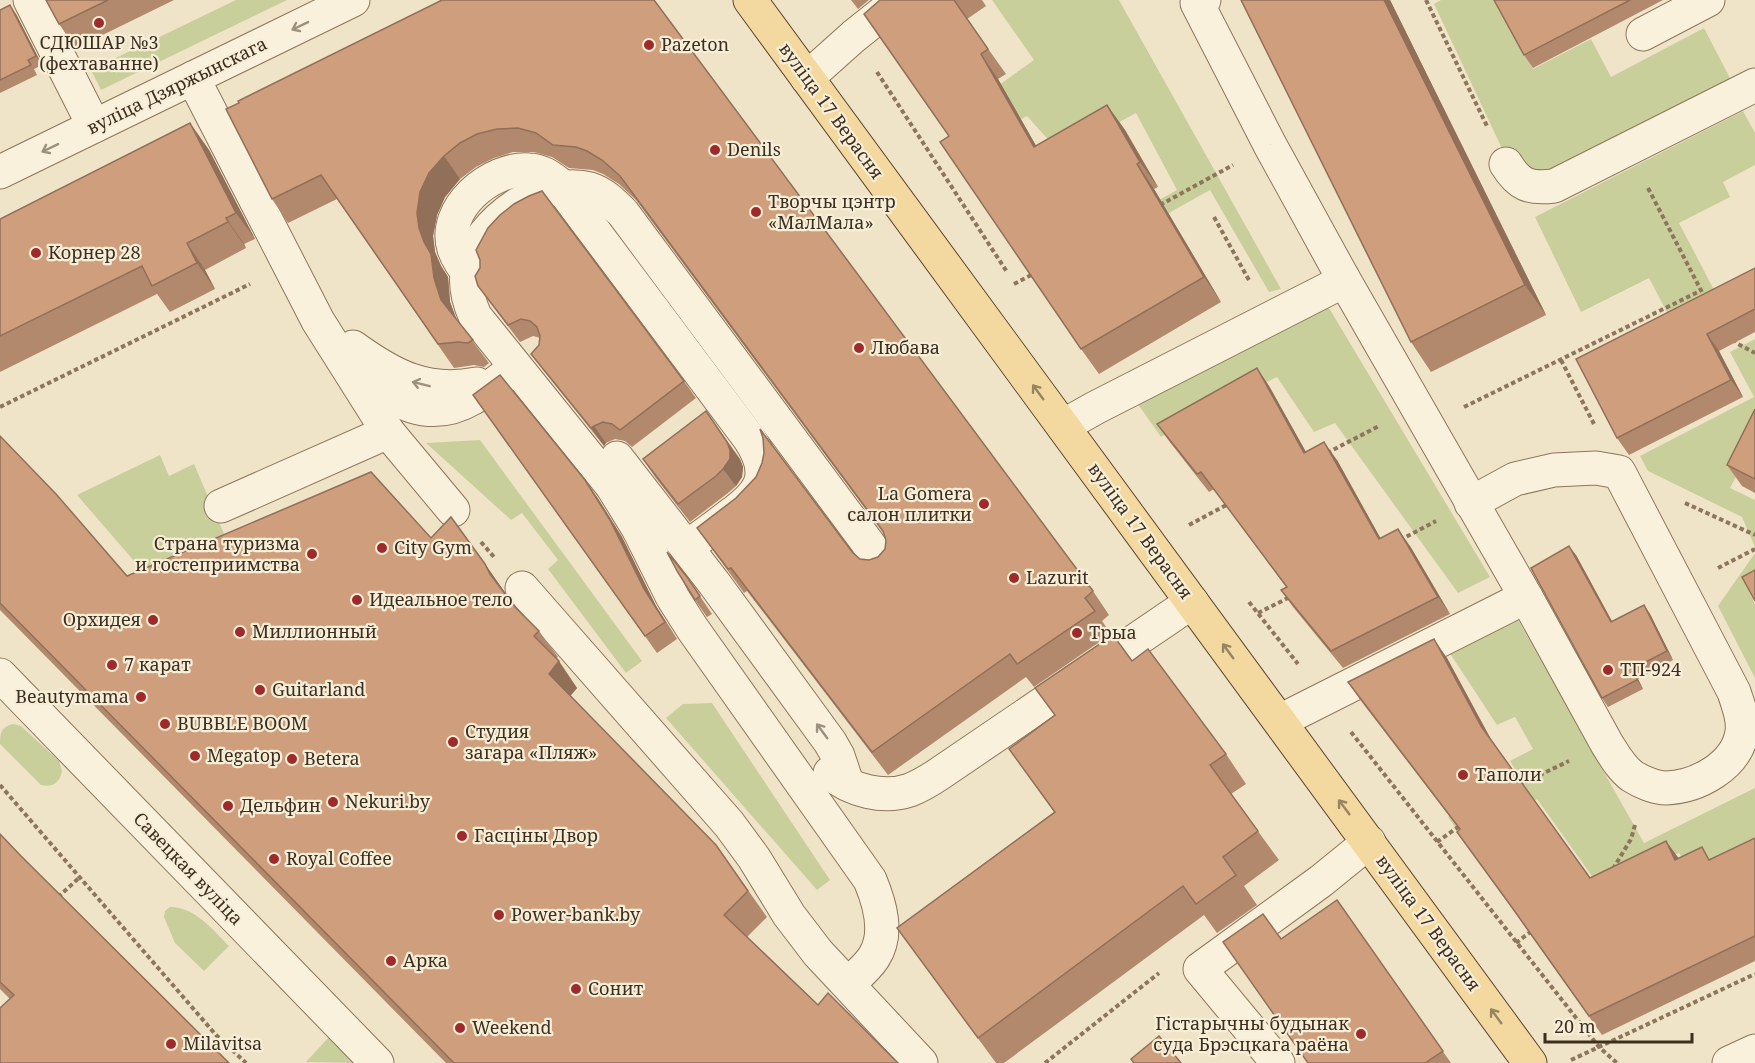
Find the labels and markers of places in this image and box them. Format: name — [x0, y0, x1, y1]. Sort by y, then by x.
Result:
marker: СДЮШАР №3 (фехтаванне) — [92, 16, 106, 30]
place label: СДЮШАР №3 (фехтаванне) — [39, 30, 159, 75]
place label: Pazeton — [661, 32, 730, 56]
marker: Pazeton — [642, 38, 656, 52]
place label: Denils — [727, 137, 781, 161]
marker: Denils — [708, 143, 722, 157]
place label: Творчы цэнтр «МалМала» — [768, 189, 896, 234]
marker: Творчы цэнтр «МалМала» — [749, 205, 763, 219]
place label: Корнер 28 — [48, 240, 140, 264]
marker: Корнер 28 — [29, 246, 43, 260]
place label: Любава — [871, 335, 940, 359]
marker: Любава — [852, 341, 866, 355]
place label: La Gomera салон плитки — [847, 481, 972, 526]
marker: La Gomera салон плитки — [977, 497, 991, 511]
place label: Страна туризма и гостеприимства — [135, 531, 300, 576]
place label: City Gym — [394, 535, 472, 559]
marker: City Gym — [375, 541, 389, 555]
marker: Страна туризма и гостеприимства — [305, 547, 319, 561]
place label: Lazurit — [1026, 565, 1089, 589]
marker: Lazurit — [1007, 571, 1021, 585]
place label: Идеальное тело — [369, 587, 513, 611]
marker: Идеальное тело — [350, 593, 364, 607]
place label: Орхидея — [63, 607, 141, 631]
marker: Орхидея — [146, 613, 160, 627]
place label: Миллионный — [252, 619, 377, 643]
place label: Трыа — [1089, 620, 1137, 644]
marker: Миллионный — [233, 625, 247, 639]
marker: Трыа — [1070, 626, 1084, 640]
place label: 7 карат — [124, 652, 191, 676]
place label: ТП-924 — [1620, 657, 1681, 681]
marker: 7 карат — [105, 658, 119, 672]
marker: ТП-924 — [1601, 663, 1615, 677]
place label: Guitarland — [272, 677, 365, 701]
marker: Guitarland — [253, 683, 267, 697]
place label: Beautymama — [15, 684, 129, 708]
marker: Beautymama — [134, 690, 148, 704]
place label: BUBBLE BOOM — [177, 711, 308, 735]
marker: BUBBLE BOOM — [158, 717, 172, 731]
place label: Студия загара «Пляж» — [465, 719, 597, 764]
marker: Студия загара «Пляж» — [446, 735, 460, 749]
place label: Megatop — [207, 743, 281, 767]
place label: Betera — [304, 746, 360, 770]
marker: Megatop — [188, 749, 202, 763]
marker: Betera — [285, 752, 299, 766]
place label: Таполи — [1475, 762, 1542, 786]
marker: Таполи — [1456, 768, 1470, 782]
place label: Nekuri.by — [345, 789, 431, 813]
place label: Дельфин — [240, 793, 321, 817]
marker: Nekuri.by — [326, 795, 340, 809]
marker: Дельфин — [221, 799, 235, 813]
place label: Гасціны Двор — [474, 823, 598, 847]
marker: Гасціны Двор — [455, 829, 469, 843]
place label: Royal Coffee — [286, 846, 392, 870]
marker: Royal Coffee — [267, 852, 281, 866]
place label: Power-bank.by — [511, 902, 641, 926]
marker: Power-bank.by — [492, 908, 506, 922]
place label: Арка — [403, 948, 448, 972]
marker: Арка — [384, 954, 398, 968]
place label: Сонит — [588, 976, 644, 1000]
marker: Сонит — [569, 982, 583, 996]
place label: Гістарычны будынак суда Брэсцкага раёна — [1153, 1011, 1349, 1056]
place label: Weekend — [472, 1015, 552, 1039]
marker: Weekend — [453, 1021, 467, 1035]
marker: Гістарычны будынак суда Брэсцкага раёна — [1354, 1027, 1368, 1041]
place label: Milavitsa — [183, 1031, 262, 1055]
marker: Milavitsa — [164, 1037, 178, 1051]

